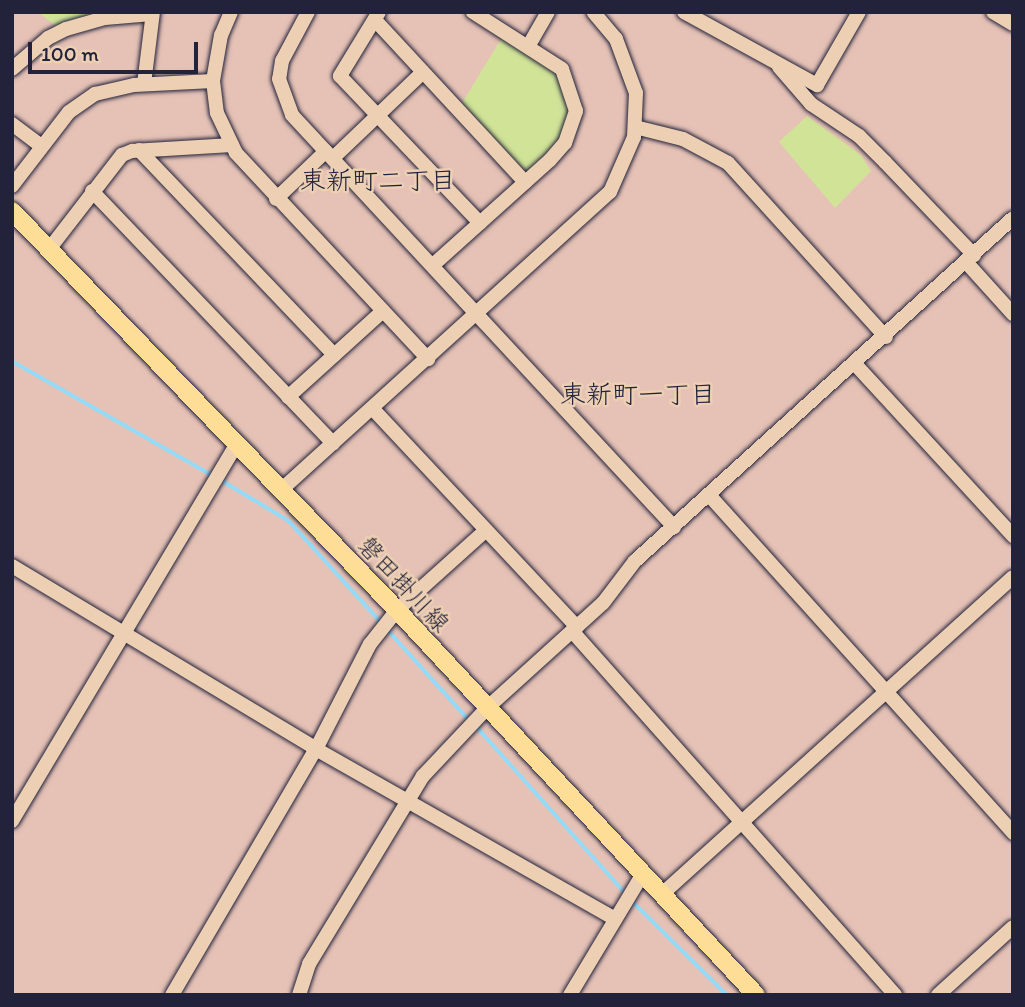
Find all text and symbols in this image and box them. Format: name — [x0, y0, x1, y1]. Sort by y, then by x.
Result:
scale bar — [32, 28, 201, 72]
text: 100 m — [41, 41, 99, 66]
district label: 東新町二丁目 — [300, 165, 456, 197]
district label: 東新町一丁目 — [560, 379, 716, 411]
street label: 磐田掛川線 — [353, 530, 455, 638]

